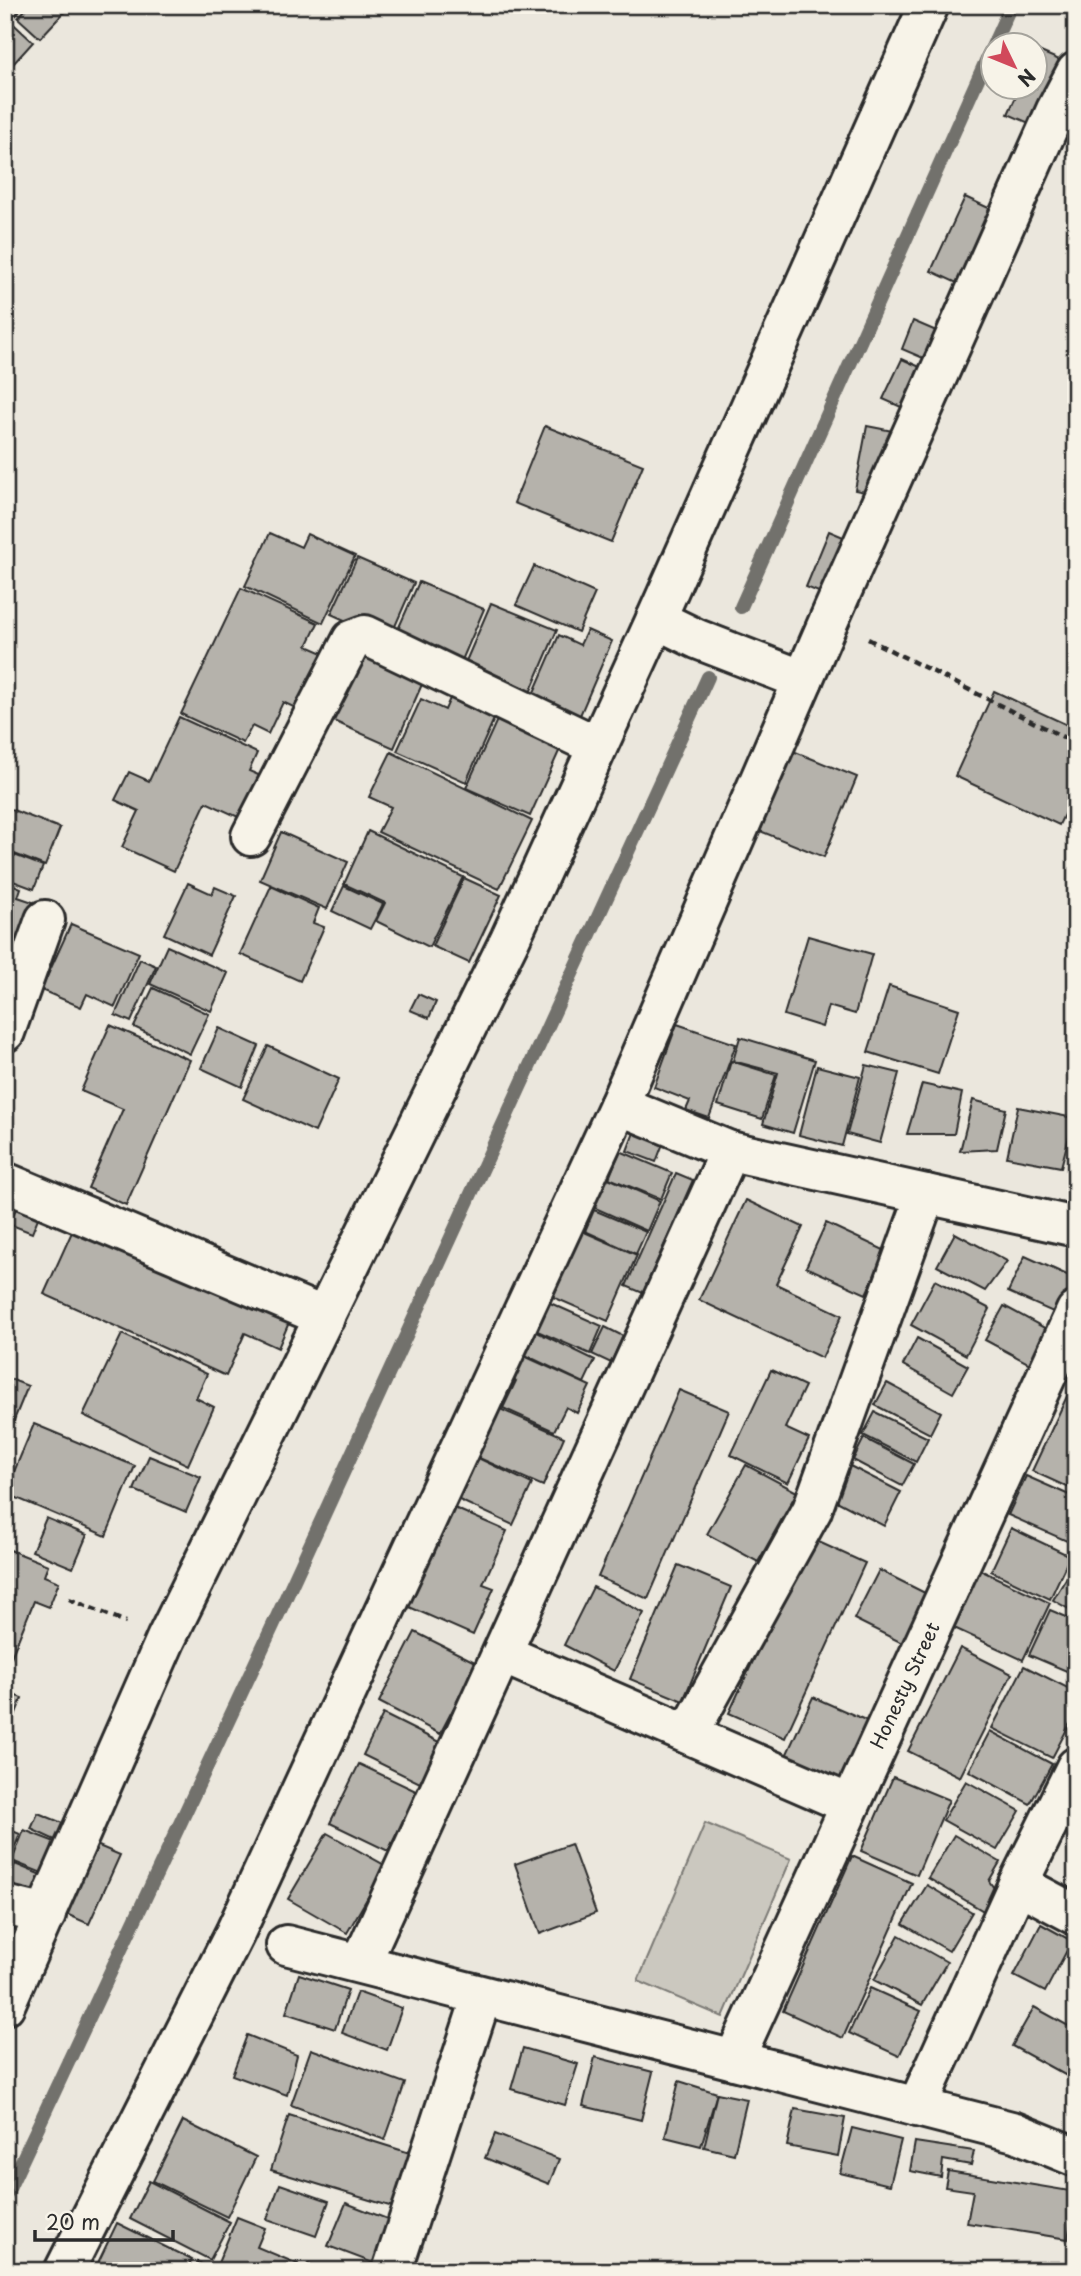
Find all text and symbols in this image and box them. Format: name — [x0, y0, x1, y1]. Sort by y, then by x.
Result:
north arrow — [979, 32, 1050, 102]
text: N — [1012, 63, 1043, 93]
street label: Honesty Street — [862, 1617, 946, 1753]
scale bar — [35, 2199, 173, 2243]
text: 20 m — [46, 2205, 100, 2237]

